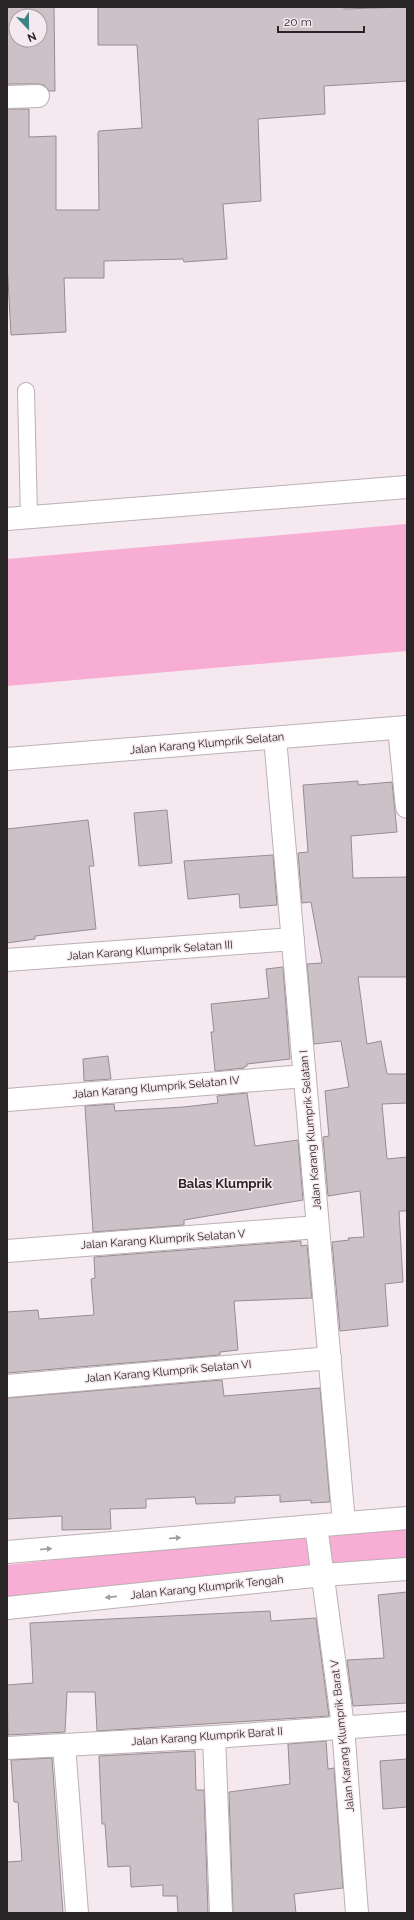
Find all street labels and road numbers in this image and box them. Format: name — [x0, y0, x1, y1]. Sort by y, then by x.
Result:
street label: Jalan Karang Klumprik Selatan — [129, 730, 285, 757]
street label: Jalan Karang Klumprik Selatan III — [67, 938, 233, 963]
street label: Jalan Karang Klumprik Selatan I — [297, 1049, 324, 1210]
street label: Jalan Karang Klumprik Selatan IV — [72, 1074, 241, 1101]
street label: Jalan Karang Klumprik Selatan V — [80, 1227, 246, 1252]
street label: Jalan Karang Klumprik Selatan VI — [84, 1358, 252, 1385]
street label: Jalan Karang Klumprik Tengah — [130, 1573, 284, 1602]
street label: Jalan Karang Klumprik Barat V — [328, 1658, 357, 1813]
street label: Jalan Karang Klumprik Barat II — [131, 1725, 283, 1748]

